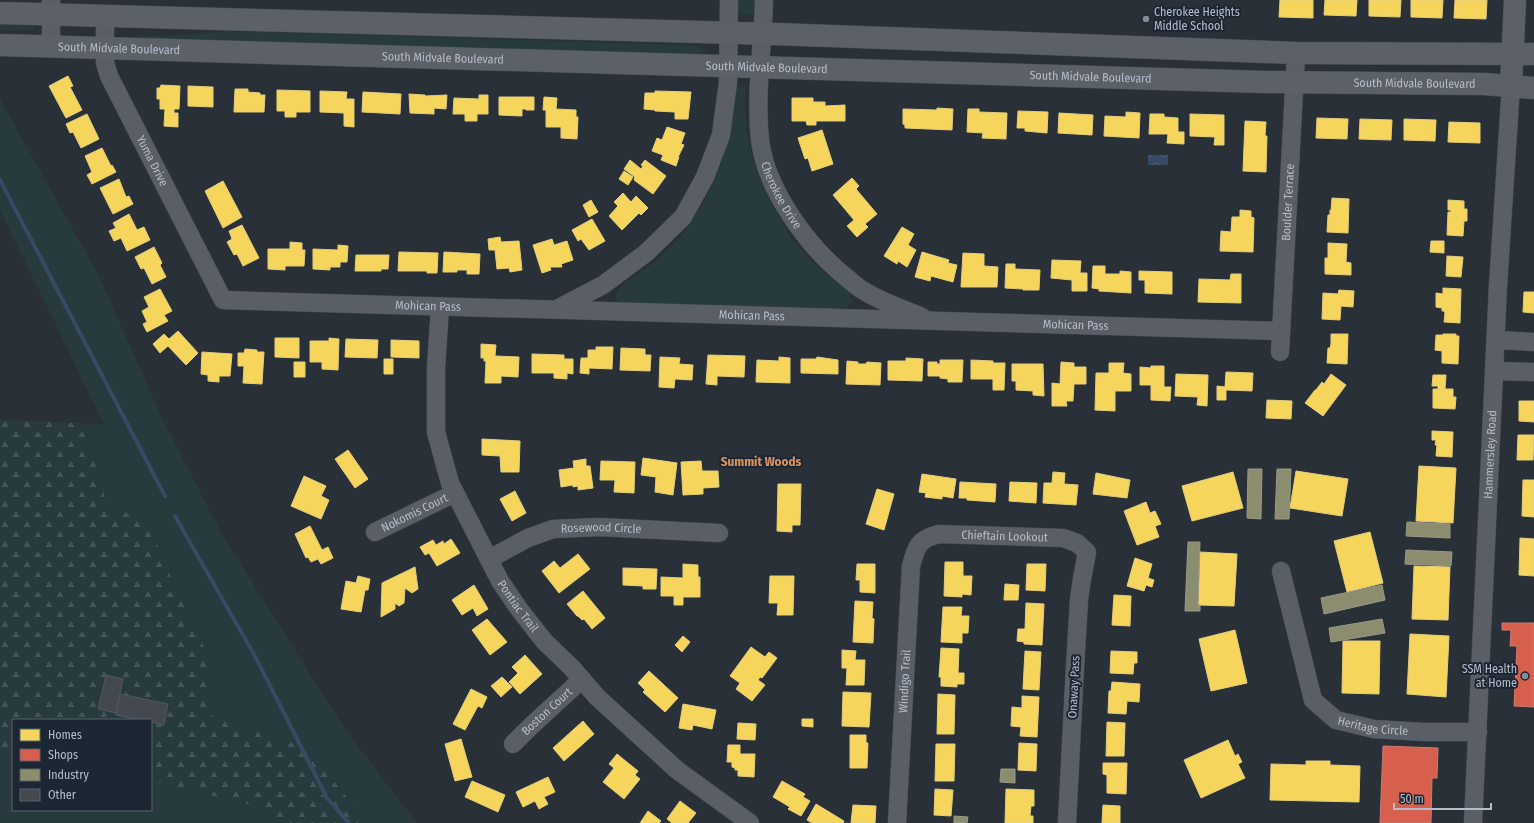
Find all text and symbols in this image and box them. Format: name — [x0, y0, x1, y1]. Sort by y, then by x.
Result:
place label: Cherokee Heights Middle School — [1154, 5, 1240, 33]
marker: Cherokee Heights Middle School — [1141, 14, 1151, 24]
street label: South Midvale Boulevard — [58, 40, 180, 57]
street label: South Midvale Boulevard — [382, 49, 504, 67]
street label: South Midvale Boulevard — [705, 59, 828, 76]
street label: South Midvale Boulevard — [1029, 68, 1152, 86]
street label: South Midvale Boulevard — [1353, 76, 1476, 91]
street label: Yuma Drive — [134, 133, 171, 189]
street label: Cherokee Drive — [758, 160, 805, 232]
street label: Boulder Terrace — [1279, 163, 1297, 241]
street label: Mohican Pass — [395, 298, 461, 314]
street label: Mohican Pass — [719, 308, 785, 323]
street label: Mohican Pass — [1043, 317, 1109, 333]
street label: Hammersley Road — [1481, 410, 1499, 499]
district label: Summit Woods — [721, 454, 802, 469]
street label: Nokomis Court — [379, 491, 450, 535]
street label: Rosewood Circle — [560, 520, 642, 536]
street label: Chieftain Lookout — [961, 528, 1048, 545]
street label: Pontiac Trail — [495, 578, 541, 635]
street label: Windigo Trail — [896, 649, 913, 713]
street label: Onaway Pass — [1065, 655, 1083, 719]
place label: SSM Health at Home — [1462, 662, 1517, 690]
marker: SSM Health at Home — [1520, 671, 1530, 681]
street label: Boston Court — [519, 685, 575, 738]
street label: Heritage Circle — [1336, 714, 1409, 738]
legend — [12, 719, 152, 811]
text: Homes — [48, 728, 82, 742]
text: Shops — [48, 748, 78, 762]
text: Industry — [48, 768, 89, 782]
scale bar — [1394, 785, 1491, 811]
text: Other — [48, 788, 77, 802]
text: 50 m — [1400, 792, 1424, 806]

